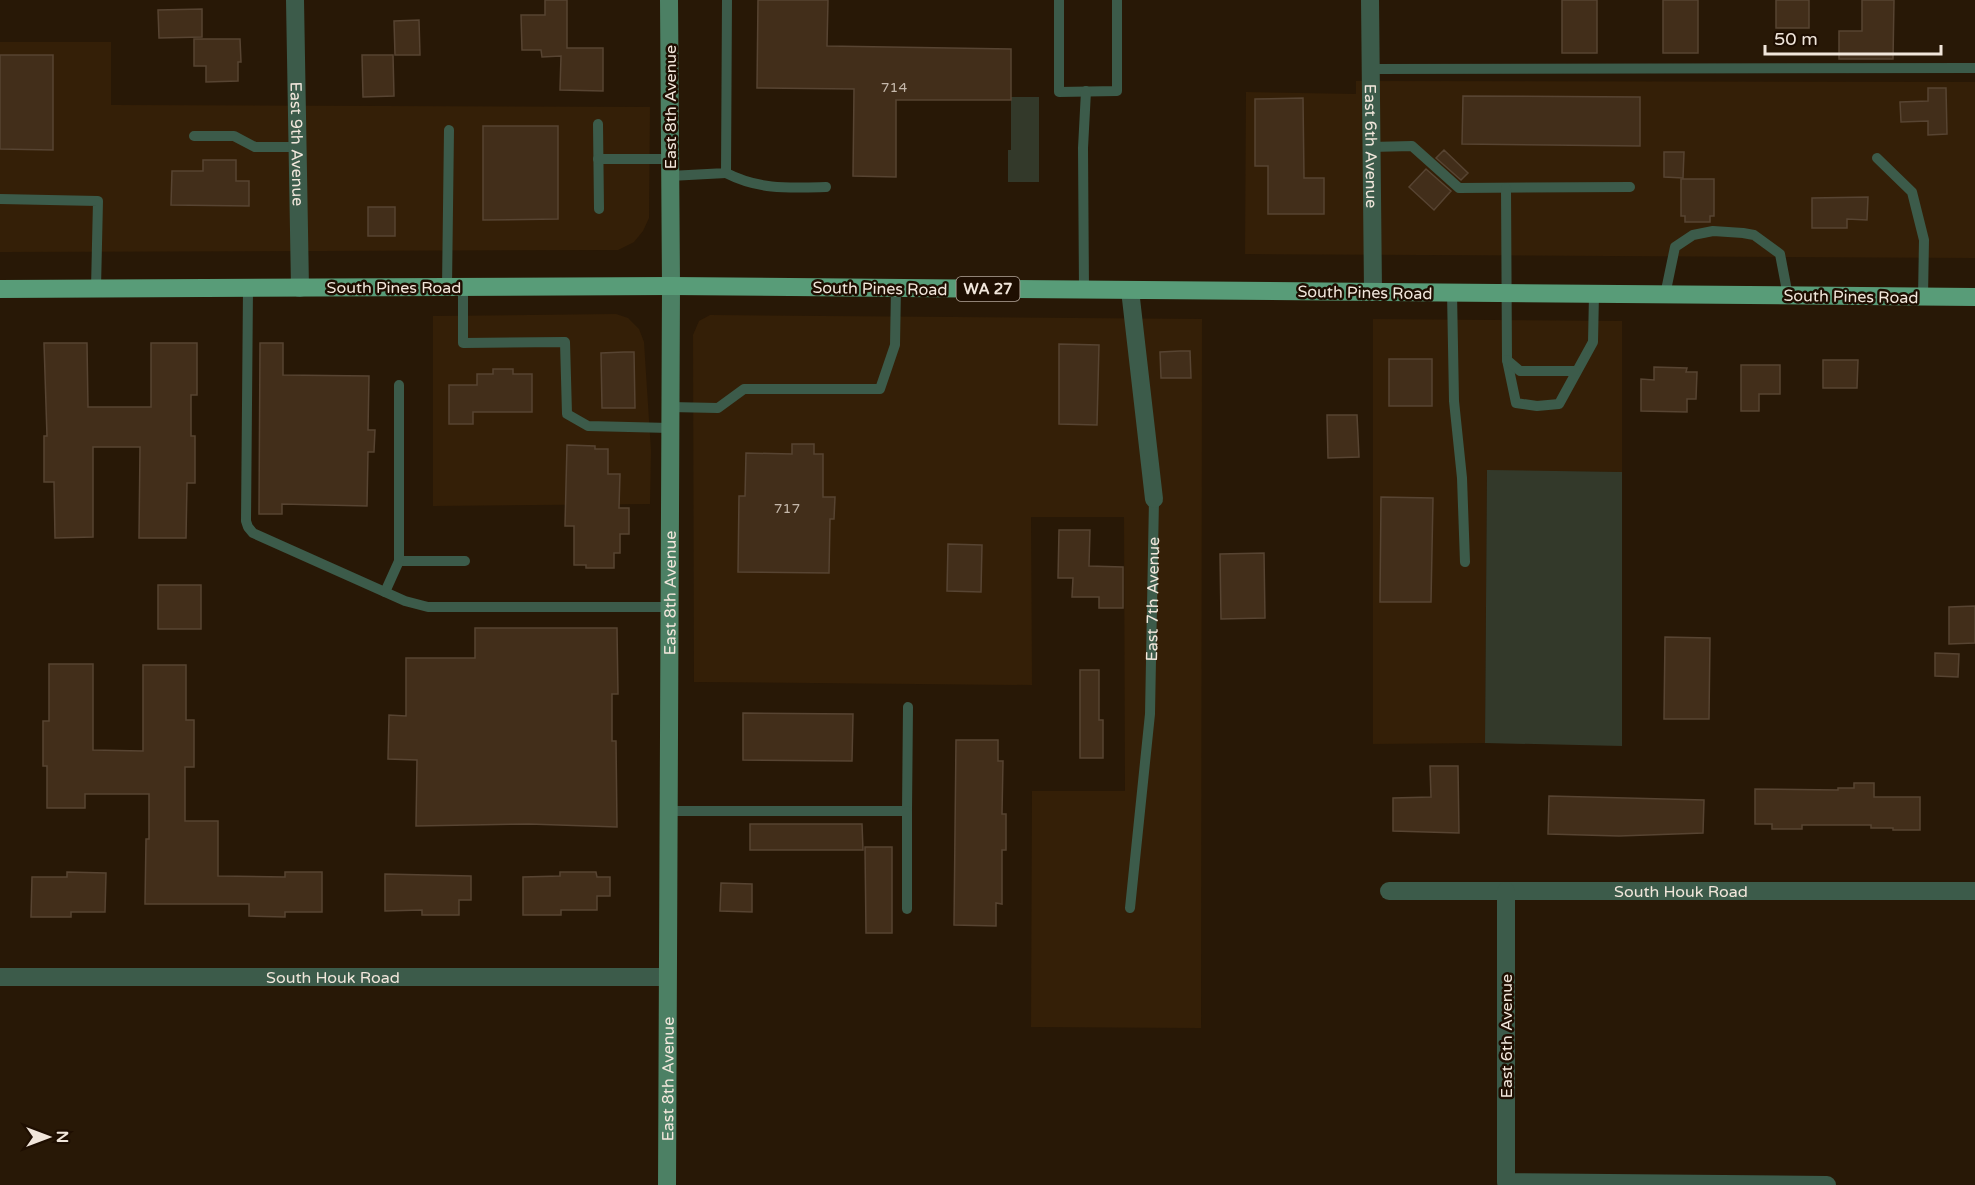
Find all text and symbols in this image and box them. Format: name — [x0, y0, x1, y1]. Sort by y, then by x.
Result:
scale bar — [1765, 18, 1940, 56]
text: 50 m — [1774, 28, 1818, 50]
street label: East 8th Avenue — [661, 45, 681, 169]
house number: 714 — [881, 79, 907, 96]
street label: East 9th Avenue — [285, 82, 308, 206]
street label: East 6th Avenue — [1360, 84, 1381, 208]
road number: WA 27 — [956, 277, 1020, 301]
street label: South Pines Road — [327, 278, 461, 298]
street label: South Pines Road — [812, 278, 948, 300]
street label: South Pines Road — [1297, 282, 1433, 304]
street label: South Pines Road — [1783, 286, 1919, 308]
house number: 717 — [774, 500, 800, 517]
street label: East 8th Avenue — [660, 531, 681, 655]
street label: East 7th Avenue — [1142, 537, 1164, 661]
street label: South Houk Road — [1614, 882, 1748, 902]
street label: South Houk Road — [266, 968, 400, 988]
street label: East 6th Avenue — [1497, 974, 1517, 1098]
street label: East 8th Avenue — [658, 1017, 679, 1141]
north arrow — [18, 1107, 78, 1167]
text: N — [52, 1131, 72, 1143]

